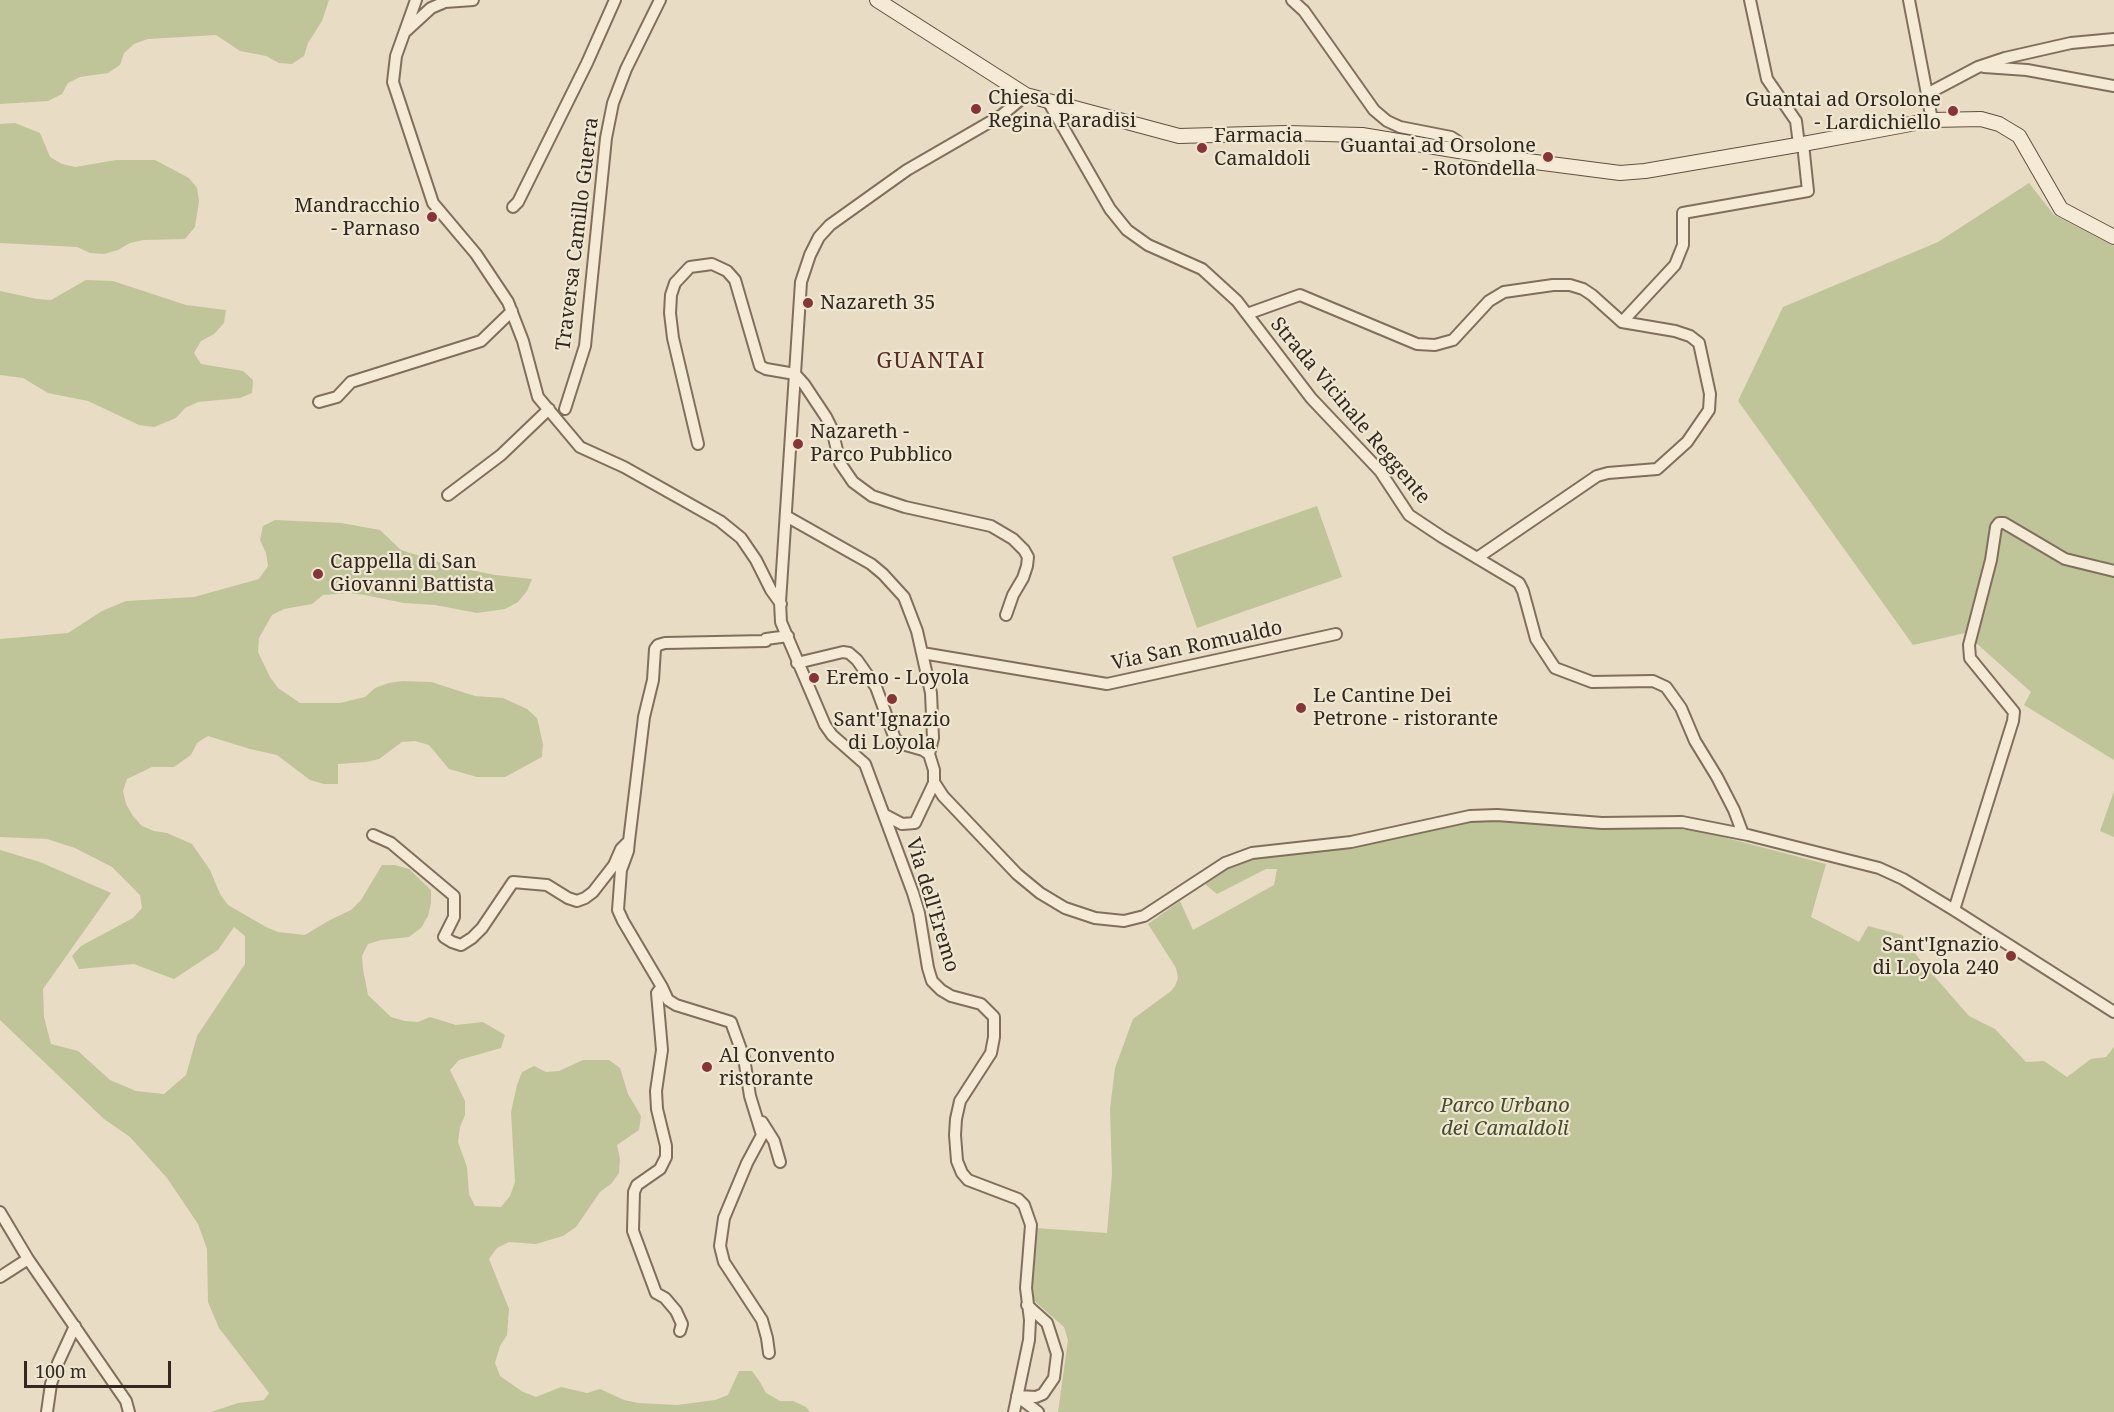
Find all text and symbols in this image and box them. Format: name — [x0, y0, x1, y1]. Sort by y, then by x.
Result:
place label: Chiesa di Regina Paradisi — [988, 86, 1136, 133]
place label: Guantai ad Orsolone - Lardichiello — [1745, 88, 1941, 135]
marker: Chiesa di Regina Paradisi — [969, 102, 983, 116]
marker: Guantai ad Orsolone - Lardichiello — [1946, 104, 1960, 118]
street label: Traversa Camillo Guerra — [552, 116, 604, 352]
place label: Farmacia Camaldoli — [1214, 124, 1310, 171]
place label: Guantai ad Orsolone - Rotondella — [1340, 134, 1536, 181]
marker: Farmacia Camaldoli — [1195, 141, 1209, 155]
marker: Guantai ad Orsolone - Rotondella — [1541, 150, 1555, 164]
place label: Mandracchio - Parnaso — [294, 194, 420, 241]
marker: Mandracchio - Parnaso — [425, 210, 439, 224]
place label: Nazareth 35 — [820, 291, 935, 315]
marker: Nazareth 35 — [801, 296, 815, 310]
street label: Strada Vicinale Reggente — [1265, 313, 1435, 509]
district label: GUANTAI — [876, 349, 986, 375]
place label: Nazareth - Parco Pubblico — [810, 420, 953, 467]
marker: Nazareth - Parco Pubblico — [791, 437, 805, 451]
place label: Cappella di San Giovanni Battista — [330, 550, 495, 597]
marker: Cappella di San Giovanni Battista — [311, 567, 325, 581]
street label: Via San Romualdo — [1109, 616, 1285, 676]
place label: Eremo - Loyola — [826, 666, 970, 690]
marker: Eremo - Loyola — [807, 671, 821, 685]
place label: Le Cantine Dei Petrone - ristorante — [1313, 684, 1498, 731]
marker: Sant'Ignazio di Loyola — [885, 692, 899, 706]
marker: Le Cantine Dei Petrone - ristorante — [1294, 701, 1308, 715]
place label: Sant'Ignazio di Loyola — [834, 708, 950, 755]
street label: Via dell'Eremo — [900, 835, 964, 975]
place label: Sant'Ignazio di Loyola 240 — [1872, 933, 1999, 980]
marker: Sant'Ignazio di Loyola 240 — [2004, 949, 2018, 963]
place label: Al Convento ristorante — [719, 1044, 835, 1091]
marker: Al Convento ristorante — [700, 1060, 714, 1074]
park label: Parco Urbano dei Camaldoli — [1440, 1094, 1570, 1141]
scale bar — [27, 1349, 174, 1387]
text: 100 m — [35, 1359, 87, 1383]

